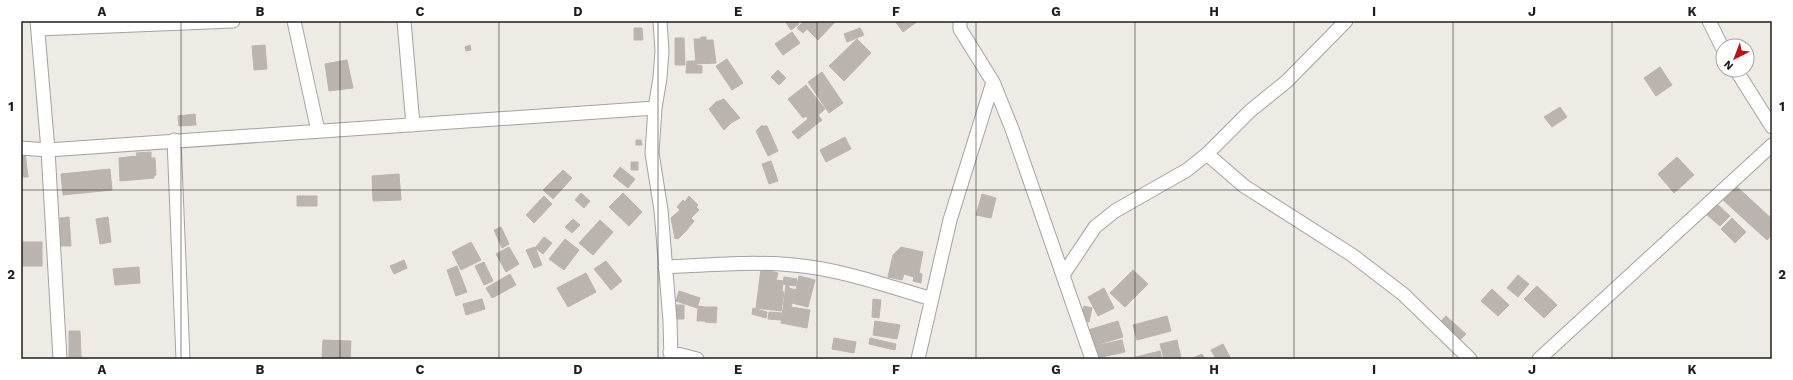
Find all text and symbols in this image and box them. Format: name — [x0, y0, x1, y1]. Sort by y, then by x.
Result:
text: A — [98, 4, 107, 19]
text: B — [256, 4, 265, 19]
text: C — [416, 4, 425, 19]
text: D — [573, 4, 583, 19]
text: E — [734, 4, 742, 19]
text: F — [892, 4, 900, 19]
text: G — [1051, 4, 1061, 19]
text: H — [1209, 4, 1219, 19]
text: I — [1372, 4, 1376, 19]
text: J — [1528, 4, 1536, 19]
text: K — [1687, 4, 1697, 19]
north arrow — [1715, 38, 1755, 78]
text: N — [1721, 58, 1736, 73]
text: 1 — [8, 99, 14, 114]
text: 1 — [1779, 99, 1785, 114]
text: 2 — [7, 267, 15, 282]
text: 2 — [1778, 267, 1786, 282]
text: A — [98, 362, 107, 377]
text: B — [256, 362, 265, 377]
text: C — [416, 362, 425, 377]
text: D — [573, 362, 583, 377]
text: E — [734, 362, 742, 377]
text: F — [892, 362, 900, 377]
text: G — [1051, 362, 1061, 377]
text: H — [1209, 362, 1219, 377]
text: I — [1372, 362, 1376, 377]
text: J — [1528, 362, 1536, 377]
text: K — [1687, 362, 1697, 377]

